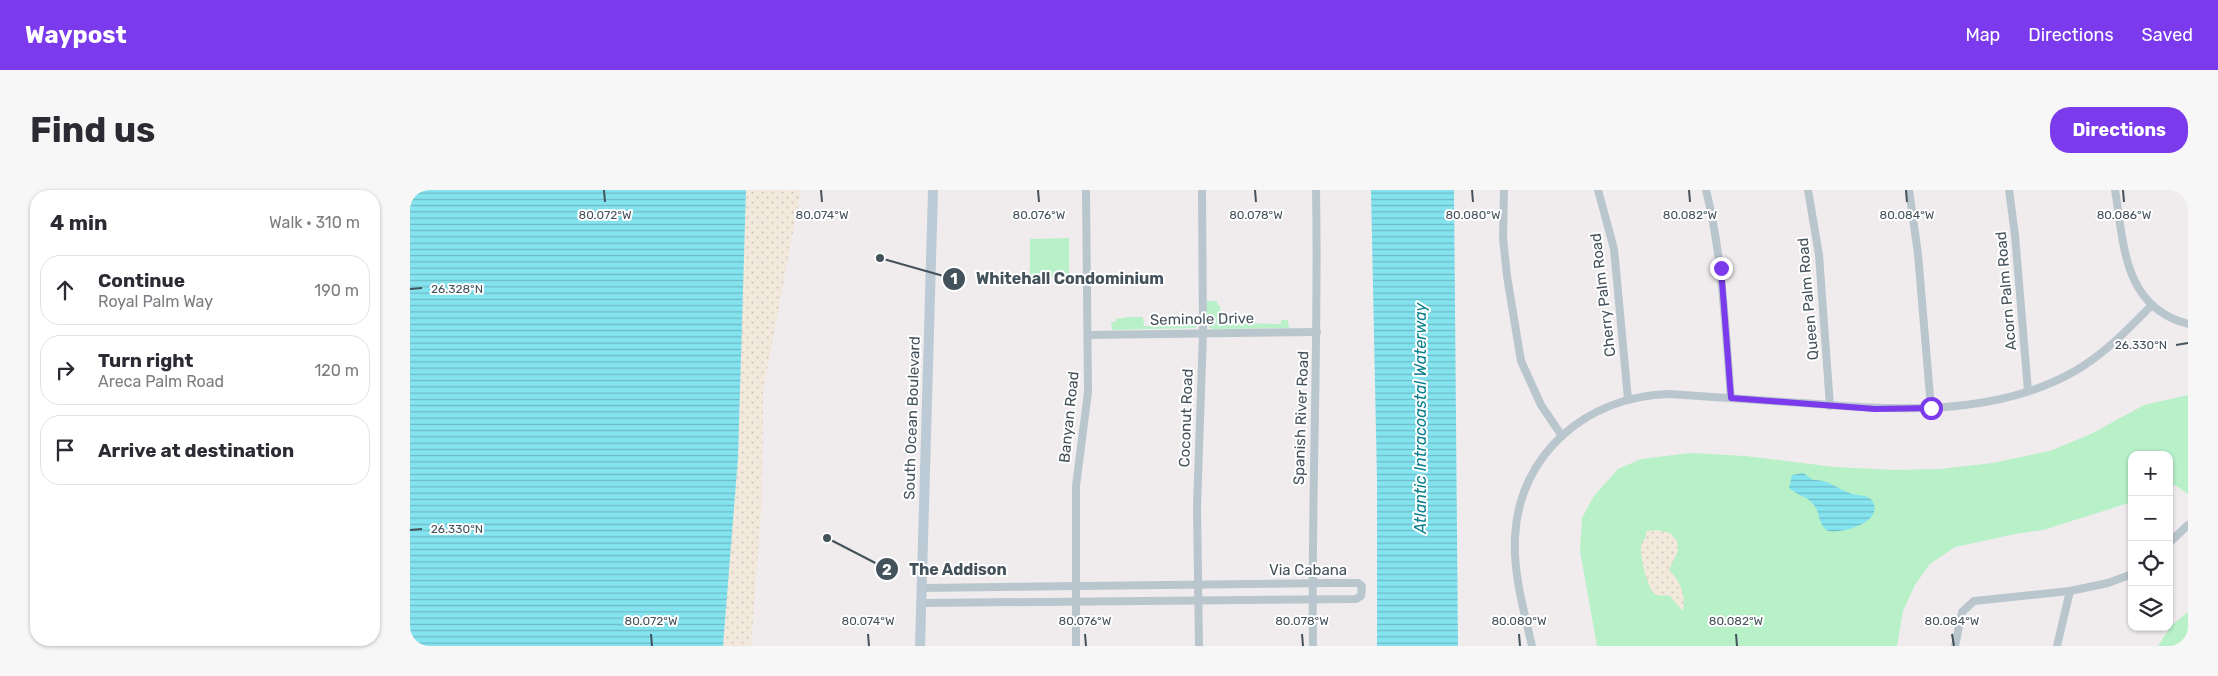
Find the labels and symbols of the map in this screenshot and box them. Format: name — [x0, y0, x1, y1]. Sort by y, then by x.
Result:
text: 80.072°W — [579, 208, 632, 222]
text: 80.074°W — [796, 208, 849, 222]
text: 80.076°W — [1013, 208, 1066, 222]
text: 80.078°W — [1229, 208, 1283, 222]
text: 80.080°W — [1445, 208, 1501, 222]
text: 80.082°W — [1663, 208, 1718, 222]
text: 80.084°W — [1880, 208, 1935, 222]
text: 80.086°W — [2097, 208, 2152, 222]
street label: Acorn Palm Road — [1992, 231, 2020, 351]
street label: Cherry Palm Road — [1586, 232, 1620, 358]
street label: Queen Palm Road — [1794, 237, 1822, 361]
route end — [1710, 257, 1733, 280]
callout: Whitehall Condominium — [941, 263, 1174, 294]
text: Whitehall Condominium — [976, 269, 1164, 288]
text: 1 — [950, 270, 958, 288]
text: 26.328°N — [431, 282, 483, 296]
water label: Atlantic Intracoastal Waterway — [1411, 301, 1430, 534]
street label: Seminole Drive — [1150, 309, 1254, 329]
street label: South Ocean Boulevard — [900, 336, 924, 500]
text: 26.330°N — [2115, 338, 2167, 352]
street label: Spanish River Road — [1290, 351, 1312, 485]
street label: Coconut Road — [1175, 368, 1197, 468]
street label: Banyan Road — [1055, 370, 1083, 464]
route start — [1920, 397, 1943, 420]
text: 26.330°N — [431, 522, 483, 536]
callout: The Addison — [874, 554, 1017, 585]
text: The Addison — [909, 560, 1007, 579]
text: 2 — [882, 561, 892, 579]
street label: Via Cabana — [1269, 561, 1347, 579]
text: 80.072°W — [625, 614, 678, 628]
text: 80.074°W — [842, 614, 895, 628]
text: 80.076°W — [1059, 614, 1112, 628]
text: 80.078°W — [1275, 614, 1329, 628]
text: 80.080°W — [1491, 614, 1547, 628]
text: 80.082°W — [1709, 614, 1764, 628]
text: 80.084°W — [1925, 614, 1980, 628]

